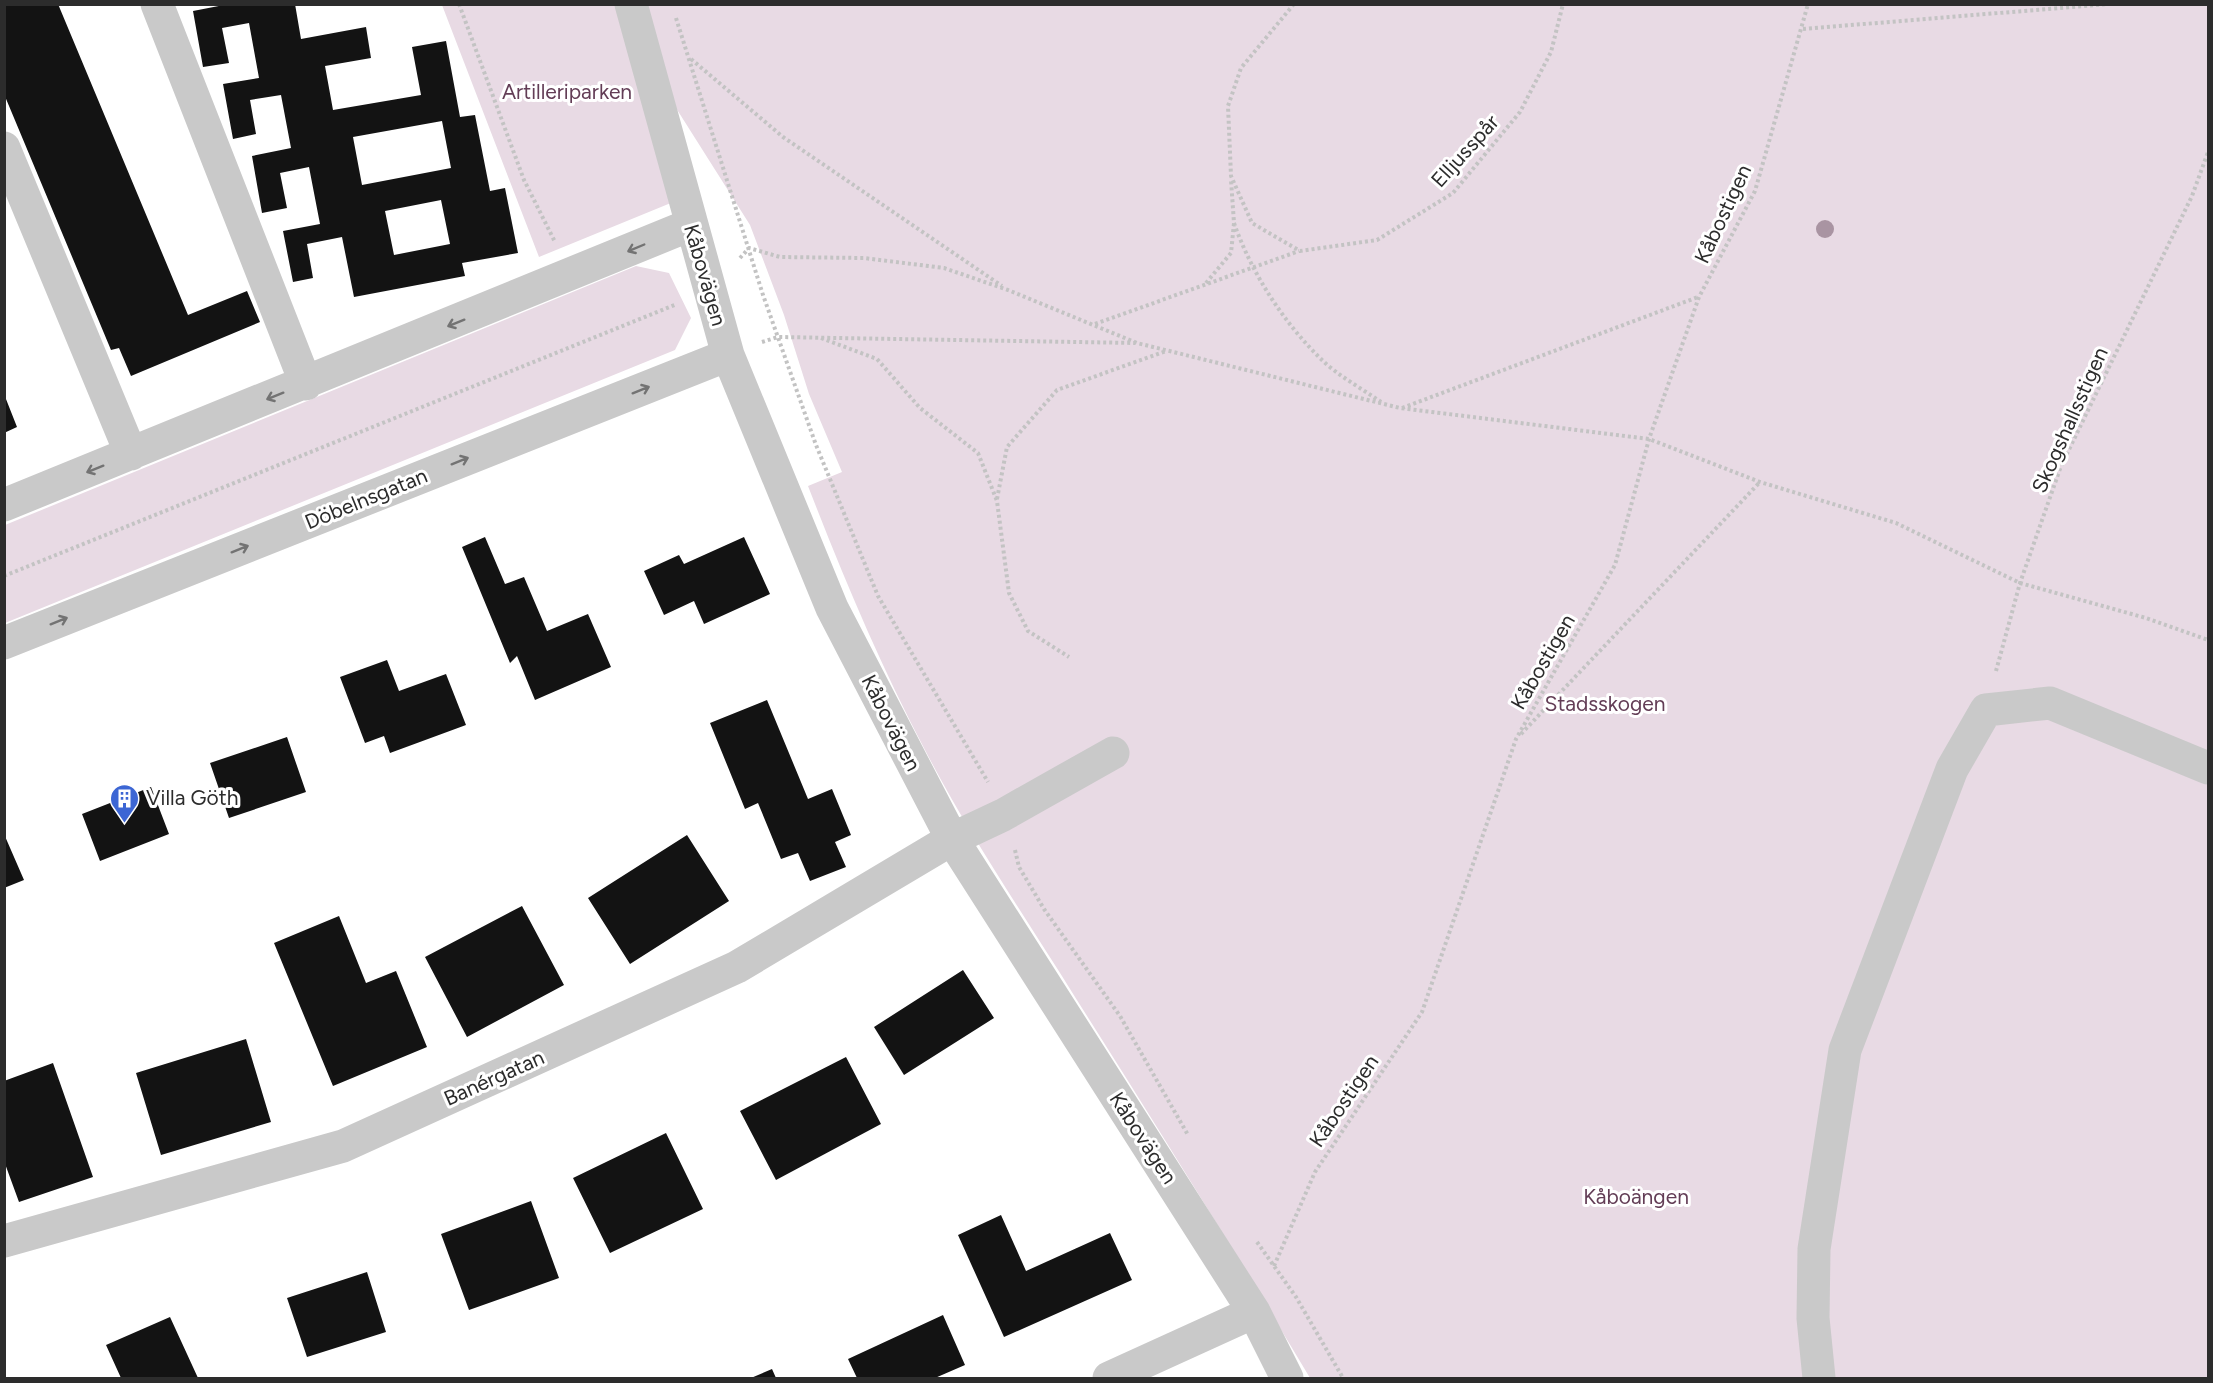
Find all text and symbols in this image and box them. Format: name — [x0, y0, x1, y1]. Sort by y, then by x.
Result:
park label: Artilleriparken — [502, 79, 632, 104]
street label: Elljusspår — [1426, 109, 1504, 192]
street label: Kåbostigen — [1689, 161, 1756, 267]
street label: Kåbovägen — [679, 221, 732, 329]
one-way arrow — [627, 243, 646, 254]
one-way arrow — [447, 318, 466, 329]
street label: Skogshallsstigen — [2026, 343, 2113, 496]
one-way arrow — [632, 384, 650, 395]
one-way arrow — [267, 391, 285, 402]
one-way arrow — [450, 455, 469, 466]
street label: Döbelnsgatan — [301, 463, 431, 534]
one-way arrow — [86, 464, 104, 475]
one-way arrow — [230, 543, 249, 554]
street label: Kåbostigen — [1505, 610, 1580, 714]
one-way arrow — [49, 615, 68, 626]
street label: Kåbovägen — [857, 670, 926, 775]
park label: Stadsskogen — [1544, 691, 1666, 716]
building icon: Villa Göth — [109, 782, 141, 824]
place label: Villa Göth — [146, 785, 238, 810]
street label: Banérgatan — [440, 1044, 548, 1111]
street label: Kåbostigen — [1304, 1050, 1384, 1152]
street label: Kåbovägen — [1104, 1087, 1182, 1188]
park label: Kåboängen — [1583, 1184, 1689, 1209]

